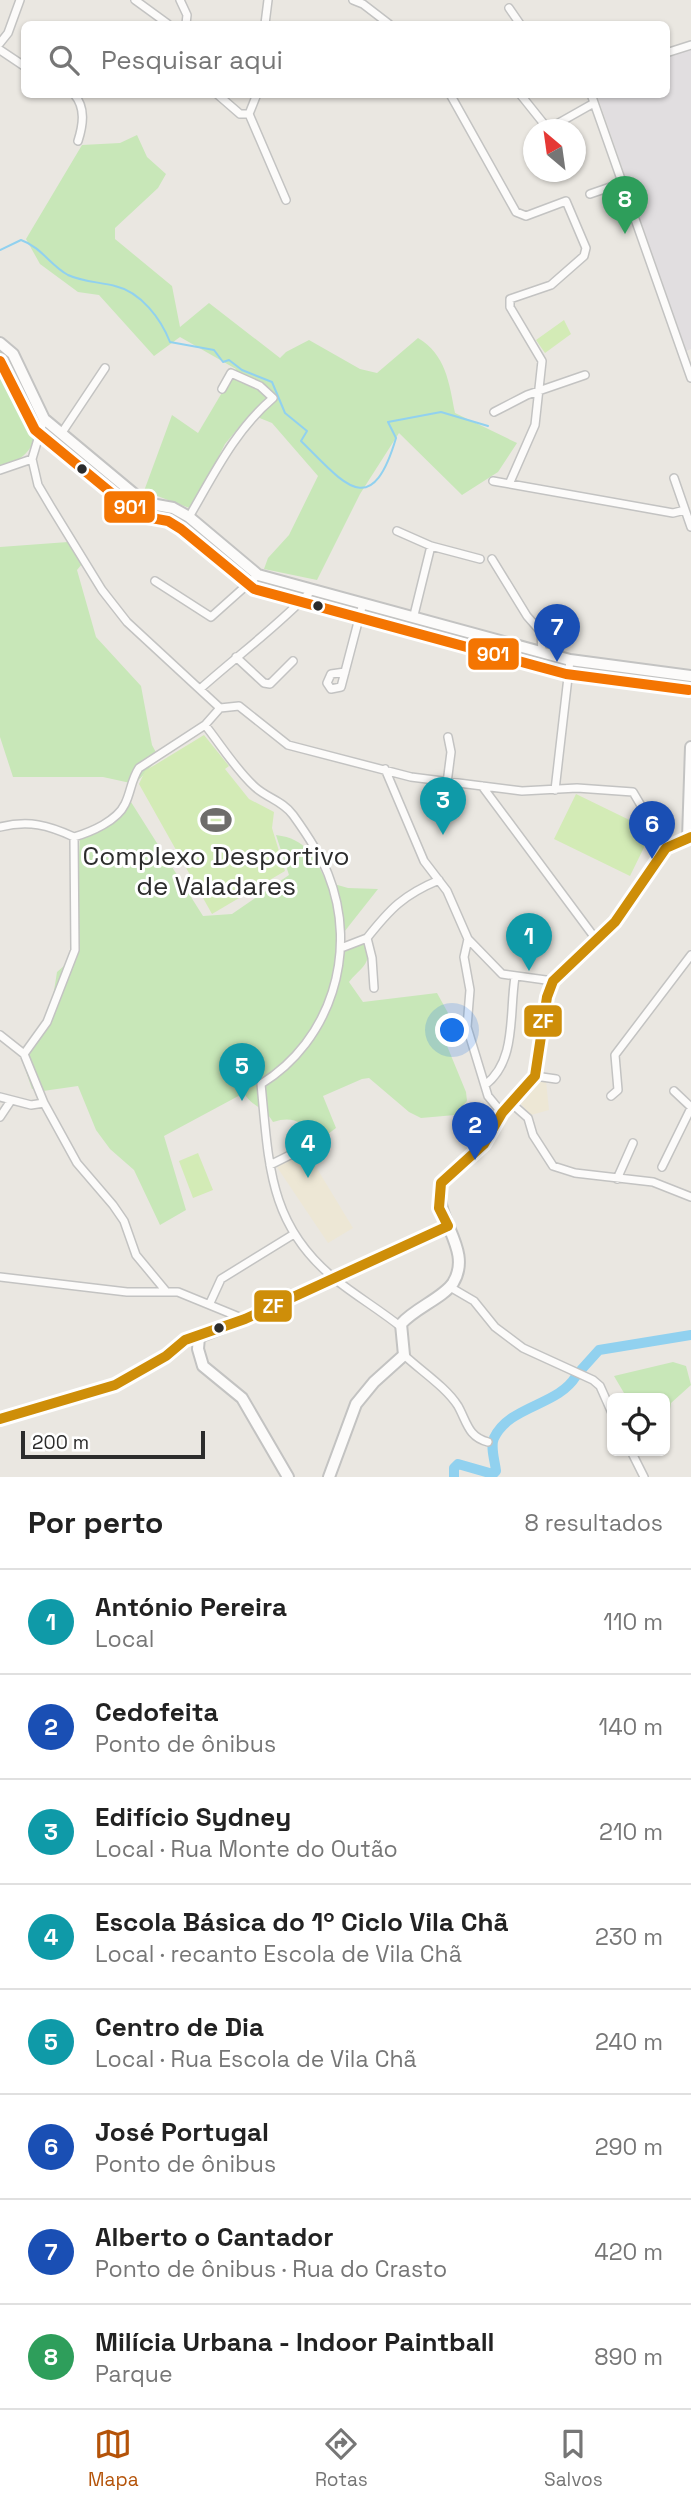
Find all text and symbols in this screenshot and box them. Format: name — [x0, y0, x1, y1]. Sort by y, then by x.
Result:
search box — [21, 21, 670, 98]
icon: search — [45, 41, 83, 79]
text: Pesquisar aqui — [101, 43, 283, 77]
north arrow — [523, 119, 586, 182]
pin: 8 — [602, 176, 648, 234]
unlabelled marker — [75, 462, 89, 476]
line badge: 901 — [103, 490, 156, 524]
text: 901 — [114, 495, 146, 520]
unlabelled marker — [311, 599, 325, 613]
pin: 7 — [534, 604, 580, 662]
line badge: 901 — [467, 637, 520, 671]
text: 901 — [477, 642, 509, 667]
pin: 3 — [420, 777, 466, 835]
pin: 6 — [629, 801, 675, 859]
sports icon: Complexo Desportivo de Valadares — [199, 803, 233, 837]
place label: Complexo Desportivo de Valadares — [83, 839, 349, 903]
pin: 1 — [506, 913, 552, 971]
line badge: ZF — [523, 1004, 563, 1038]
text: ZF — [532, 1009, 554, 1034]
your location — [435, 1013, 469, 1047]
pin: 5 — [219, 1043, 265, 1101]
pin: 2 — [452, 1102, 498, 1160]
pin: 4 — [285, 1120, 331, 1178]
line badge: ZF — [253, 1289, 293, 1323]
text: ZF — [262, 1294, 284, 1319]
unlabelled marker — [212, 1321, 226, 1335]
map controls — [607, 1393, 670, 1456]
button: locate — [607, 1393, 670, 1456]
scale bar — [21, 1428, 205, 1460]
text: 200 m — [32, 1430, 89, 1455]
text: Por perto — [28, 1503, 163, 1542]
text: 8 resultados — [524, 1508, 663, 1538]
text: António Pereira — [95, 1590, 287, 1624]
text: 1 — [46, 1607, 56, 1637]
text: 110 m — [603, 1607, 663, 1637]
text: Local — [95, 1624, 154, 1654]
text: Cedofeita — [95, 1695, 219, 1729]
text: 2 — [44, 1712, 58, 1742]
text: 140 m — [599, 1712, 663, 1742]
text: Ponto de ônibus — [95, 1729, 276, 1759]
text: Edifício Sydney — [95, 1800, 291, 1834]
text: 3 — [44, 1817, 58, 1847]
text: 210 m — [599, 1817, 663, 1847]
text: Local · Rua Monte do Outão — [95, 1834, 398, 1864]
text: Escola Básica do 1º Ciclo Vila Chã — [95, 1905, 508, 1939]
text: 4 — [44, 1922, 58, 1952]
text: 230 m — [595, 1922, 663, 1952]
text: Local · recanto Escola de Vila Chã — [95, 1939, 462, 1969]
text: Centro de Dia — [95, 2010, 264, 2044]
text: 5 — [44, 2027, 58, 2057]
text: 240 m — [595, 2027, 663, 2057]
text: Local · Rua Escola de Vila Chã — [95, 2044, 417, 2074]
text: José Portugal — [95, 2115, 269, 2149]
text: 6 — [44, 2132, 58, 2162]
text: 290 m — [595, 2132, 663, 2162]
text: Ponto de ônibus — [95, 2149, 276, 2179]
text: Alberto o Cantador — [95, 2220, 334, 2254]
text: 7 — [45, 2237, 57, 2267]
text: 420 m — [594, 2237, 663, 2267]
text: Ponto de ônibus · Rua do Crasto — [95, 2254, 447, 2284]
text: Milícia Urbana - Indoor Paintball — [95, 2325, 495, 2359]
text: 8 — [44, 2342, 58, 2372]
text: 890 m — [594, 2342, 663, 2372]
text: Parque — [95, 2359, 173, 2389]
tab: Mapa — [88, 2425, 139, 2492]
tab: Rotas — [315, 2425, 368, 2492]
tab: Salvos — [544, 2425, 603, 2492]

